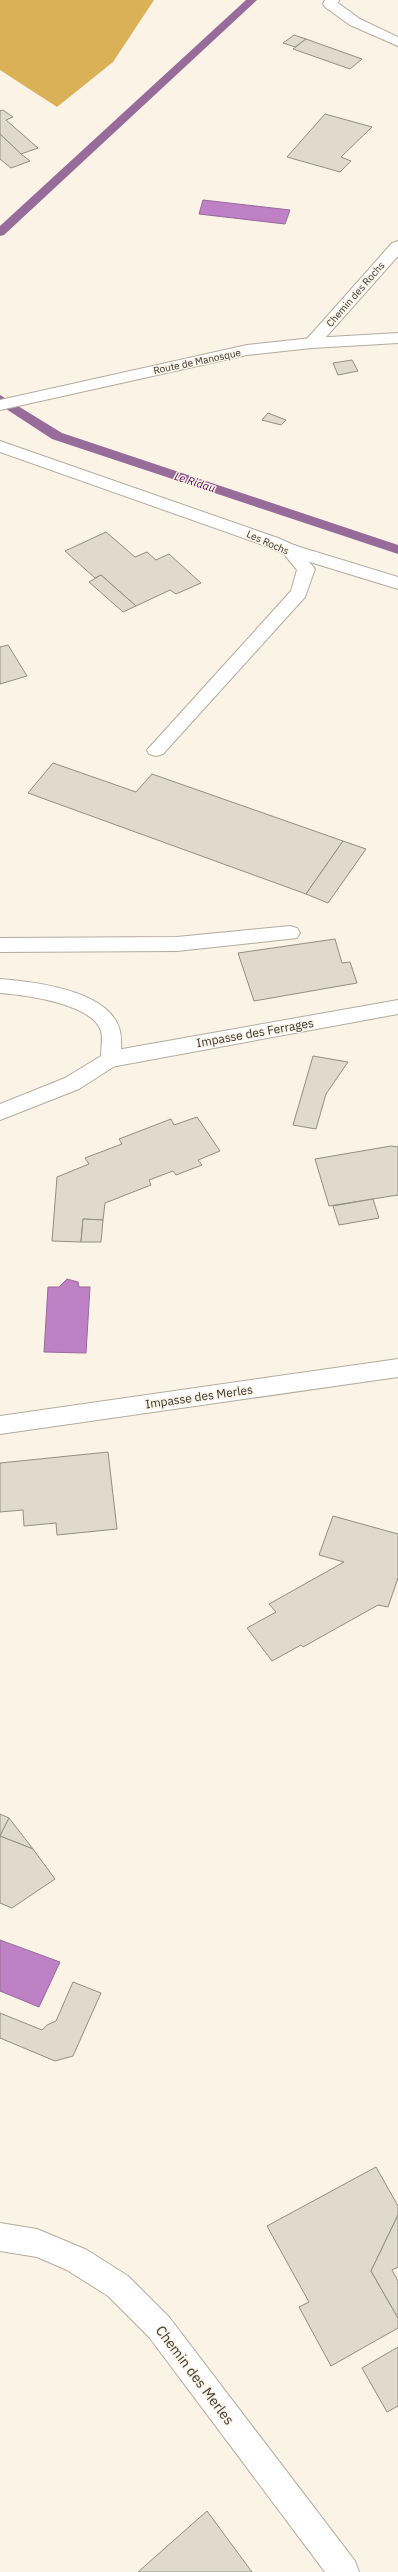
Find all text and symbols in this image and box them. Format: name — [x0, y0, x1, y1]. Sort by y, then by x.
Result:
street label: Chemin des Rochs — [323, 259, 387, 330]
street label: Route de Manosque — [152, 346, 243, 377]
water label: Le Ridau — [173, 469, 217, 495]
street label: Les Rochs — [245, 527, 291, 558]
street label: Impasse des Ferrages — [195, 1015, 315, 1050]
street label: Impasse des Merles — [144, 1382, 254, 1411]
street label: Chemin des Merles — [152, 2322, 238, 2428]

